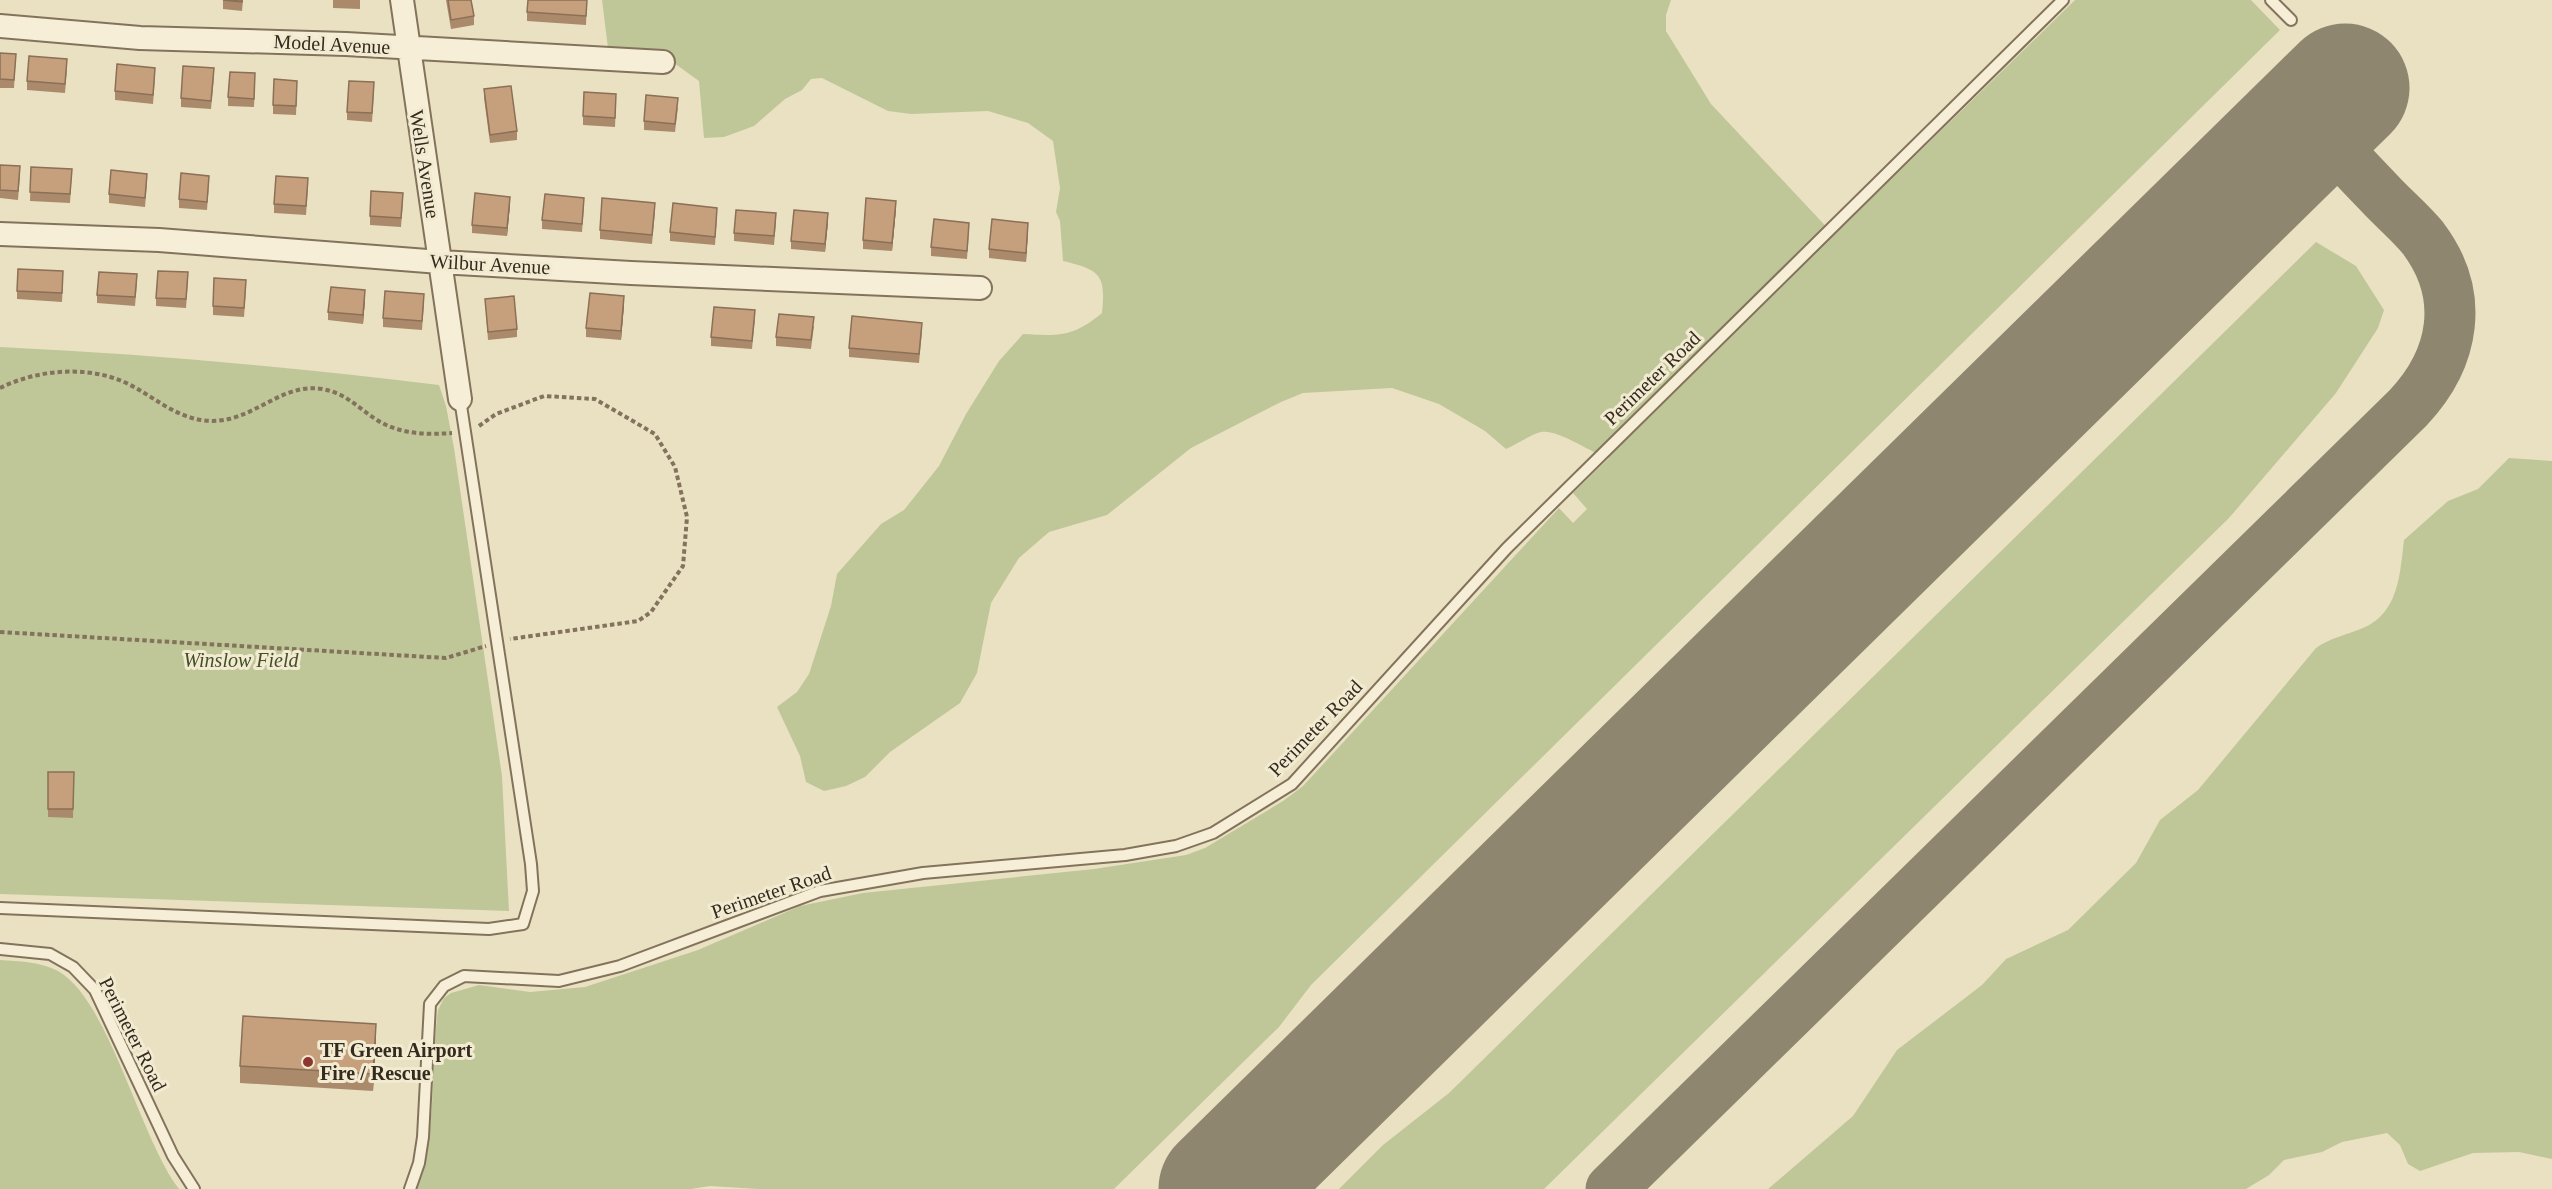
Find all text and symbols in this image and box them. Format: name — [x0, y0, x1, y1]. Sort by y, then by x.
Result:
street label: Model Avenue — [273, 30, 391, 58]
street label: Wells Avenue — [406, 108, 444, 220]
street label: Wilbur Avenue — [429, 250, 551, 278]
street label: Perimeter Road — [1599, 327, 1705, 429]
park label: Winslow Field — [184, 649, 300, 671]
street label: Perimeter Road — [1264, 675, 1366, 781]
street label: Perimeter Road — [708, 861, 834, 923]
street label: Perimeter Road — [95, 973, 171, 1095]
place label: TF Green Airport Fire / Rescue — [320, 1039, 473, 1084]
marker: TF Green Airport Fire / Rescue — [301, 1055, 315, 1069]

